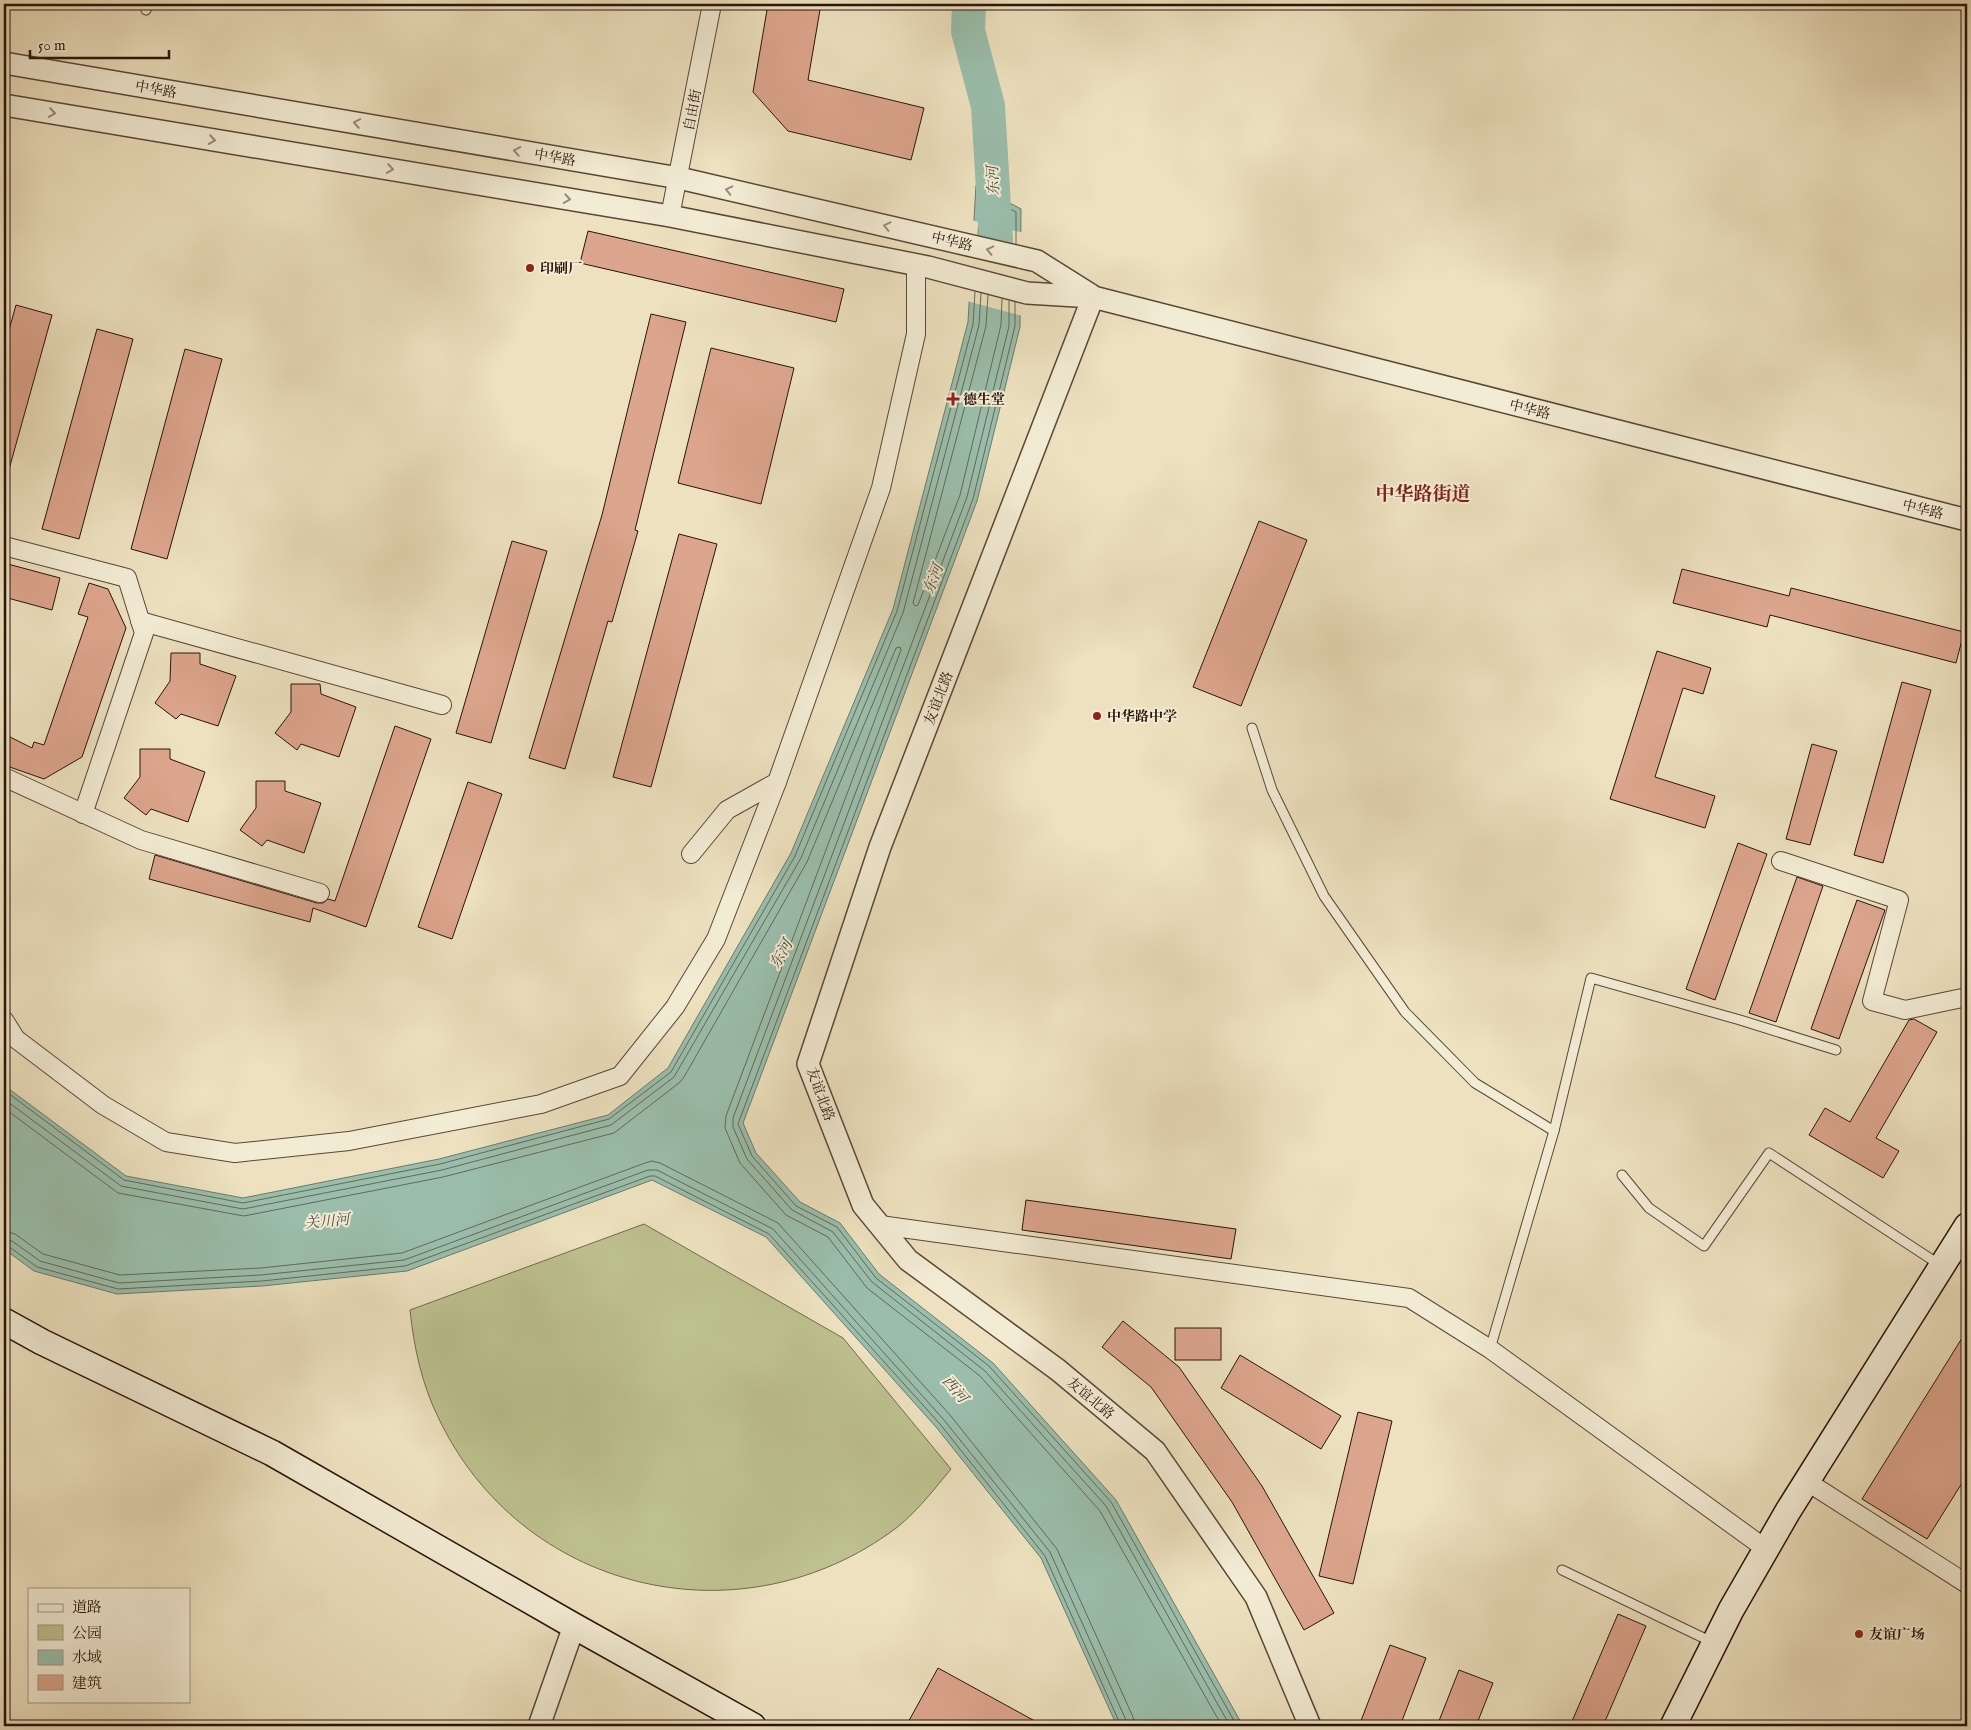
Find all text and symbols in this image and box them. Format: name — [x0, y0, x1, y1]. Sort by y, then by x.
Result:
scale bar — [30, 28, 169, 60]
text: 50 m — [38, 36, 66, 55]
street label: 中华路 — [134, 77, 178, 102]
street label: 自由街 — [680, 88, 706, 133]
one-way arrow — [47, 107, 56, 117]
one-way arrow — [353, 119, 361, 129]
one-way arrow — [208, 134, 216, 144]
street label: 中华路 — [533, 145, 577, 170]
one-way arrow — [513, 146, 522, 156]
water label: 东河 — [983, 163, 1004, 196]
one-way arrow — [385, 164, 394, 174]
one-way arrow — [724, 185, 733, 196]
one-way arrow — [563, 193, 572, 203]
one-way arrow — [882, 221, 891, 232]
street label: 中华路 — [929, 228, 974, 255]
one-way arrow — [985, 245, 994, 256]
place label: 印刷厂 — [540, 260, 582, 278]
marker: 印刷厂 — [524, 262, 536, 274]
place label: 德生堂 — [963, 391, 1005, 409]
marker: 德生堂 — [947, 393, 959, 405]
street label: 中华路 — [1507, 396, 1552, 424]
district label: 中华路街道 — [1375, 483, 1471, 507]
street label: 中华路 — [1900, 496, 1945, 524]
water label: 东河 — [919, 559, 949, 597]
street label: 友谊北路 — [920, 669, 957, 728]
place label: 中华路中学 — [1107, 708, 1177, 726]
marker: 中华路中学 — [1091, 710, 1103, 722]
water label: 东河 — [766, 934, 799, 972]
street label: 友谊北路 — [802, 1065, 838, 1124]
water label: 关川河 — [304, 1210, 353, 1233]
water label: 西河 — [938, 1372, 974, 1409]
street label: 友谊北路 — [1063, 1374, 1118, 1424]
legend — [28, 1588, 190, 1702]
text: 道路 — [72, 1598, 102, 1617]
text: 公园 — [72, 1624, 102, 1643]
place label: 友谊广场 — [1869, 1626, 1925, 1644]
marker: 友谊广场 — [1853, 1628, 1865, 1640]
text: 水域 — [72, 1648, 102, 1667]
text: 建筑 — [72, 1674, 102, 1693]

